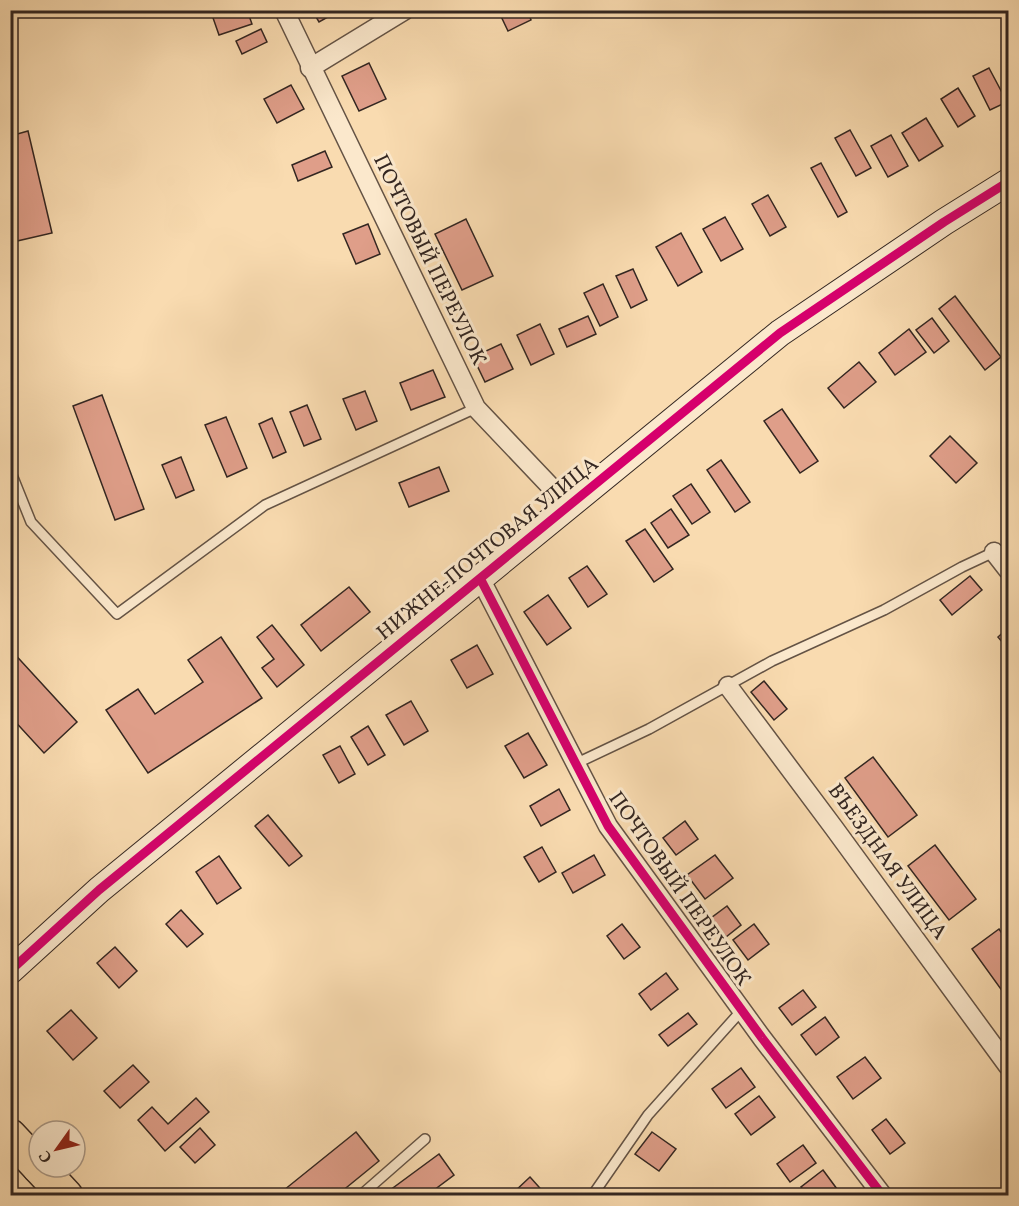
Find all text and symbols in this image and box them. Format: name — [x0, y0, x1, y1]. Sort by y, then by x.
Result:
street label: ПОЧТОВЫЙ ПЕРЕУЛОК — [365, 150, 493, 370]
street label: НИЖНЕ-ПОЧТОВАЯ УЛИЦА — [371, 450, 605, 648]
street label: ВЪЕЗДНАЯ УЛИЦА — [820, 778, 954, 946]
street label: ПОЧТОВЫЙ ПЕРЕУЛОК — [601, 786, 757, 992]
north arrow — [27, 1119, 87, 1179]
text: С — [34, 1146, 58, 1167]

